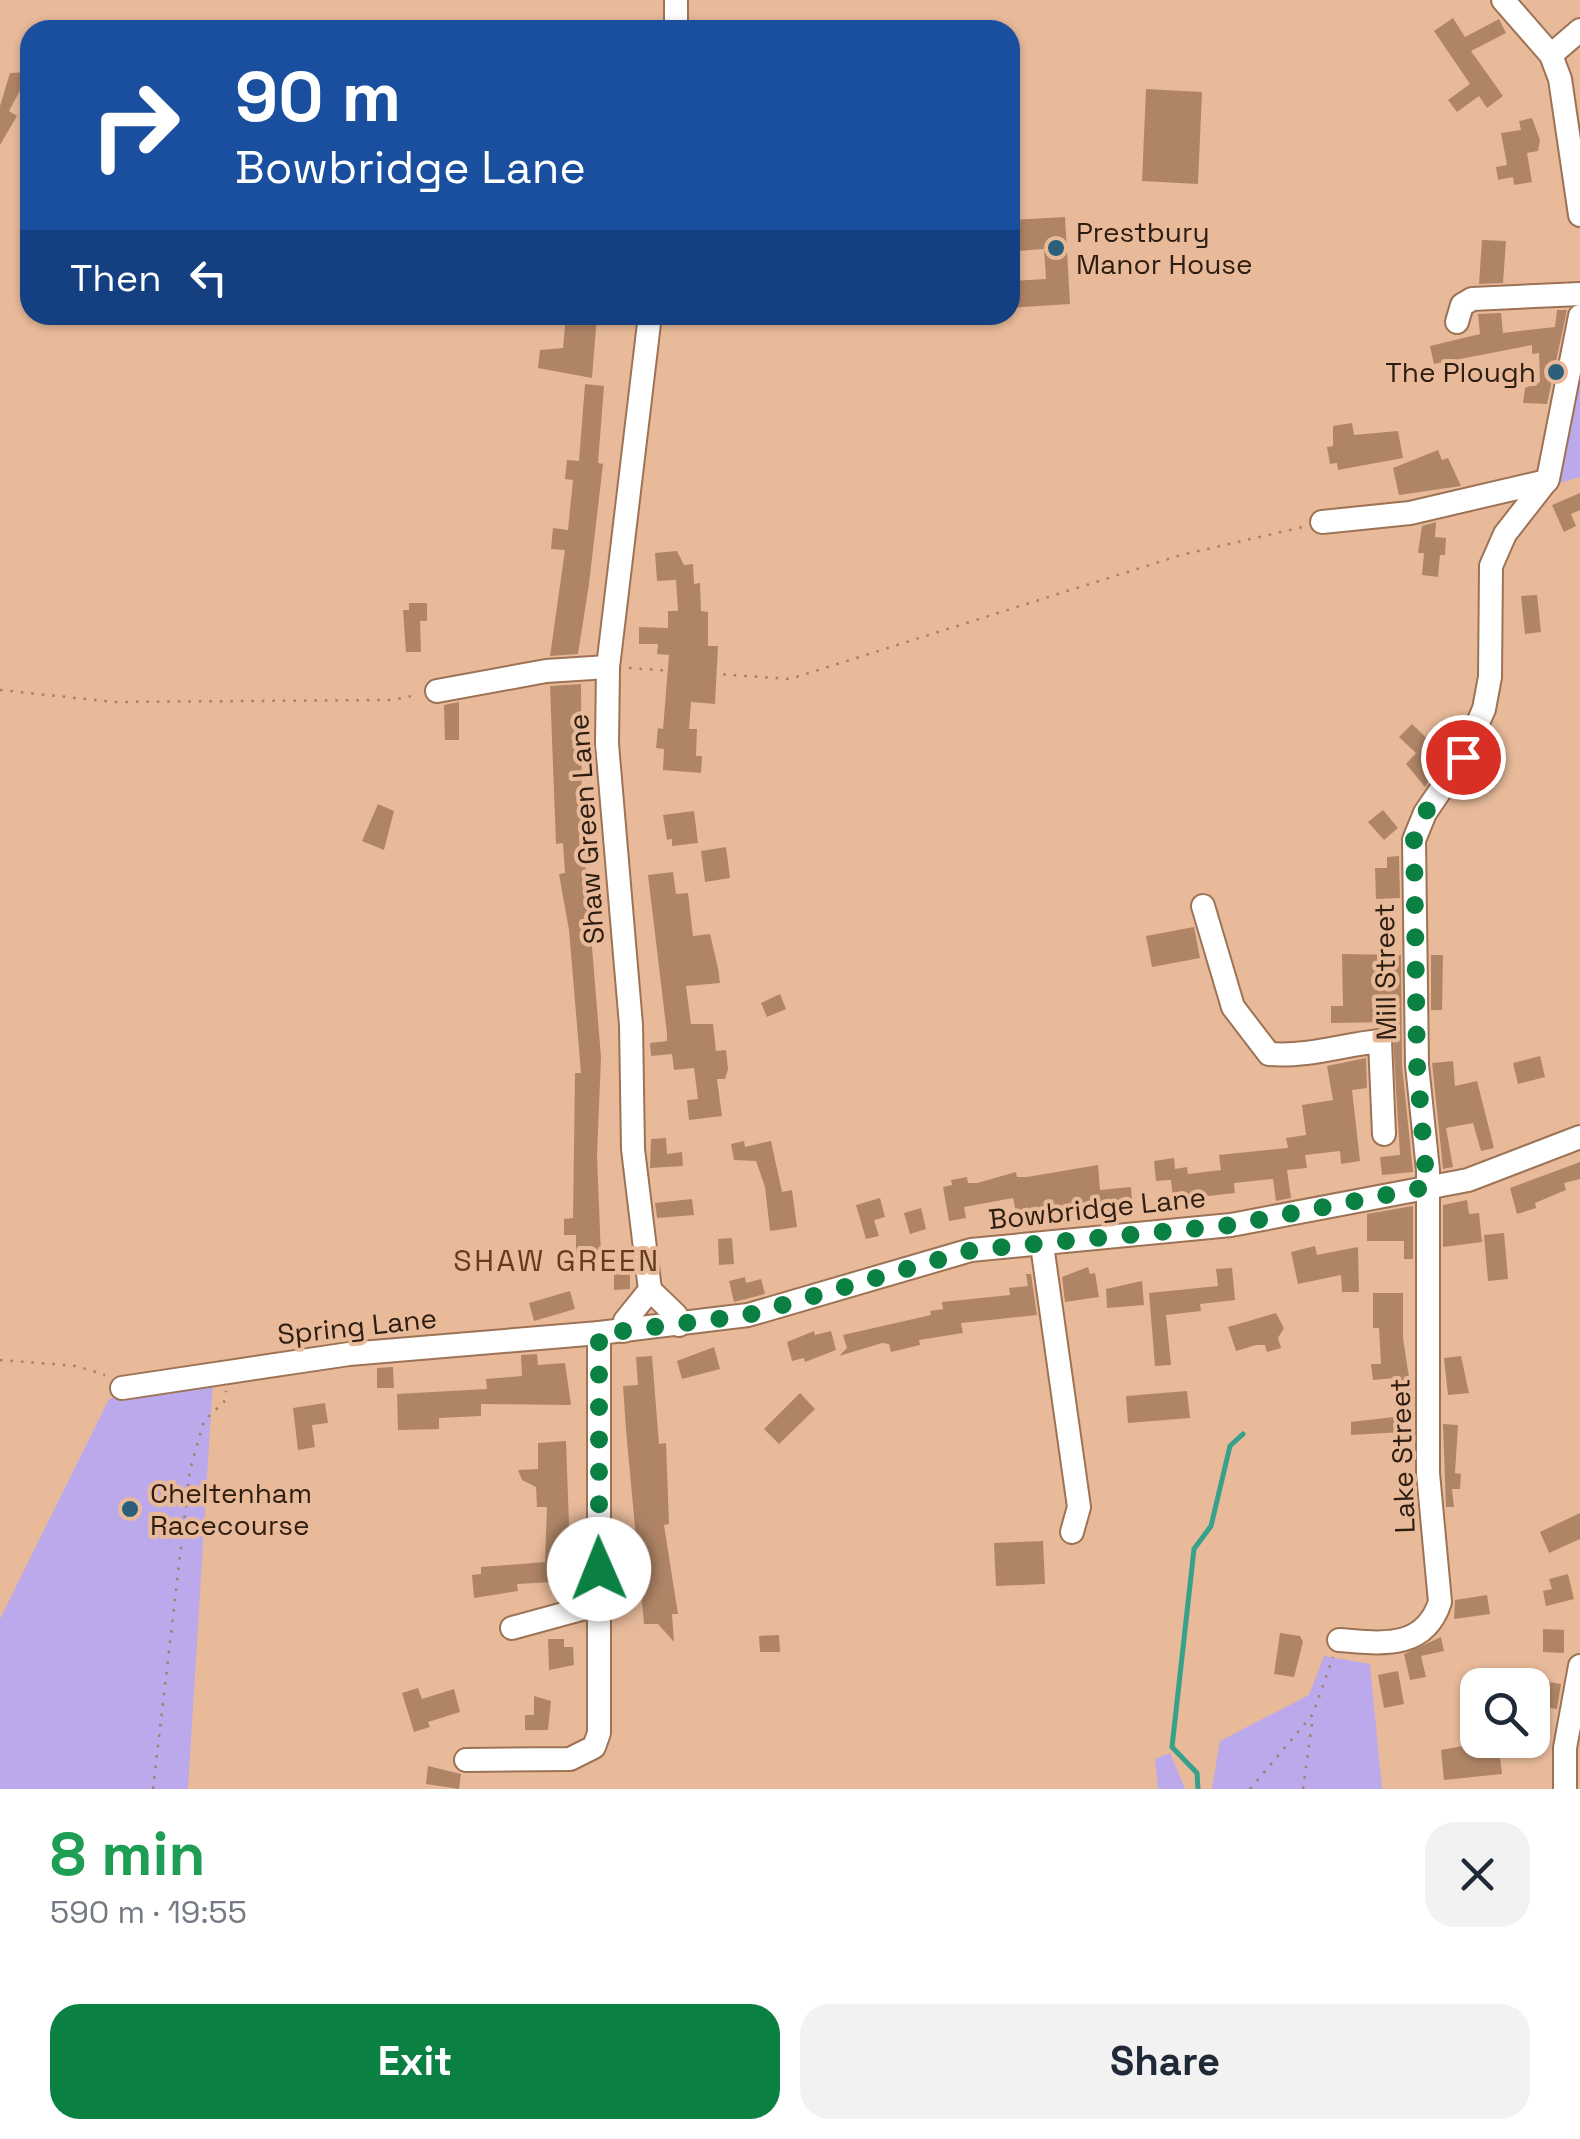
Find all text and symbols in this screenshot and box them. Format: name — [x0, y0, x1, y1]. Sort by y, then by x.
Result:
text: 90 m — [235, 52, 401, 141]
icon: right — [70, 60, 200, 190]
text: Bowbridge Lane — [235, 139, 586, 196]
place label: Prestbury Manor House — [1076, 214, 1253, 282]
marker: Prestbury Manor House — [1045, 237, 1067, 259]
icon: left — [181, 250, 236, 305]
text: Then — [70, 254, 161, 302]
place label: The Plough — [1385, 354, 1536, 390]
marker: The Plough — [1545, 361, 1567, 383]
street label: Shaw Green Lane — [560, 713, 612, 945]
pin — [1421, 715, 1506, 800]
icon: arrive — [1436, 730, 1491, 785]
street label: Mill Street — [1366, 903, 1404, 1041]
street label: Bowbridge Lane — [987, 1179, 1207, 1237]
district label: SHAW GREEN — [453, 1241, 661, 1280]
street label: Spring Lane — [276, 1300, 438, 1352]
street label: Lake Street — [1381, 1378, 1423, 1534]
place label: Cheltenham Racecourse — [150, 1475, 312, 1543]
marker: Cheltenham Racecourse — [119, 1498, 141, 1520]
position arrow — [547, 1517, 651, 1621]
map controls — [1460, 1668, 1550, 1758]
button: search — [1460, 1668, 1550, 1758]
text: 8 min — [50, 1816, 205, 1893]
button: close — [1425, 1822, 1530, 1927]
text: 590 m · 19:55 — [50, 1892, 247, 1932]
button: Exit — [50, 2004, 780, 2119]
button: Share — [800, 2004, 1530, 2119]

